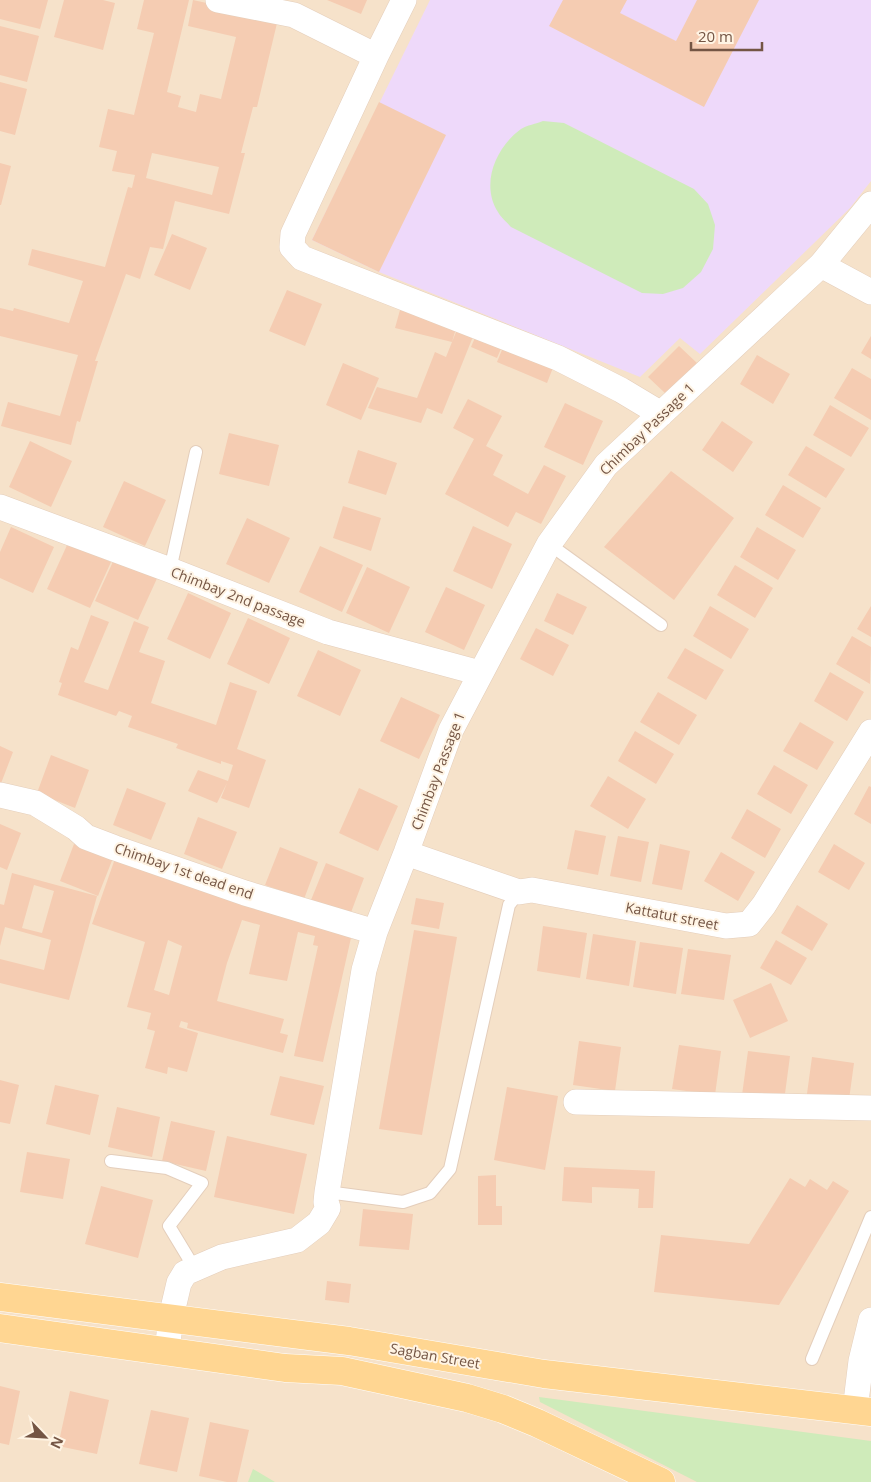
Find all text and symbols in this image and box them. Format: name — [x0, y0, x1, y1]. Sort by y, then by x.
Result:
scale bar — [691, 20, 762, 52]
text: 20 m — [698, 26, 733, 46]
street label: Chimbay Passage 1 — [595, 378, 698, 479]
street label: Chimbay 2nd passage — [168, 562, 308, 631]
street label: Chimbay Passage 1 — [406, 709, 469, 833]
street label: Chimbay 1st dead end — [112, 838, 256, 903]
street label: Kattatut street — [624, 897, 720, 934]
street label: Sagban Street — [389, 1338, 481, 1373]
north arrow — [20, 1412, 70, 1462]
text: N — [46, 1434, 68, 1452]

